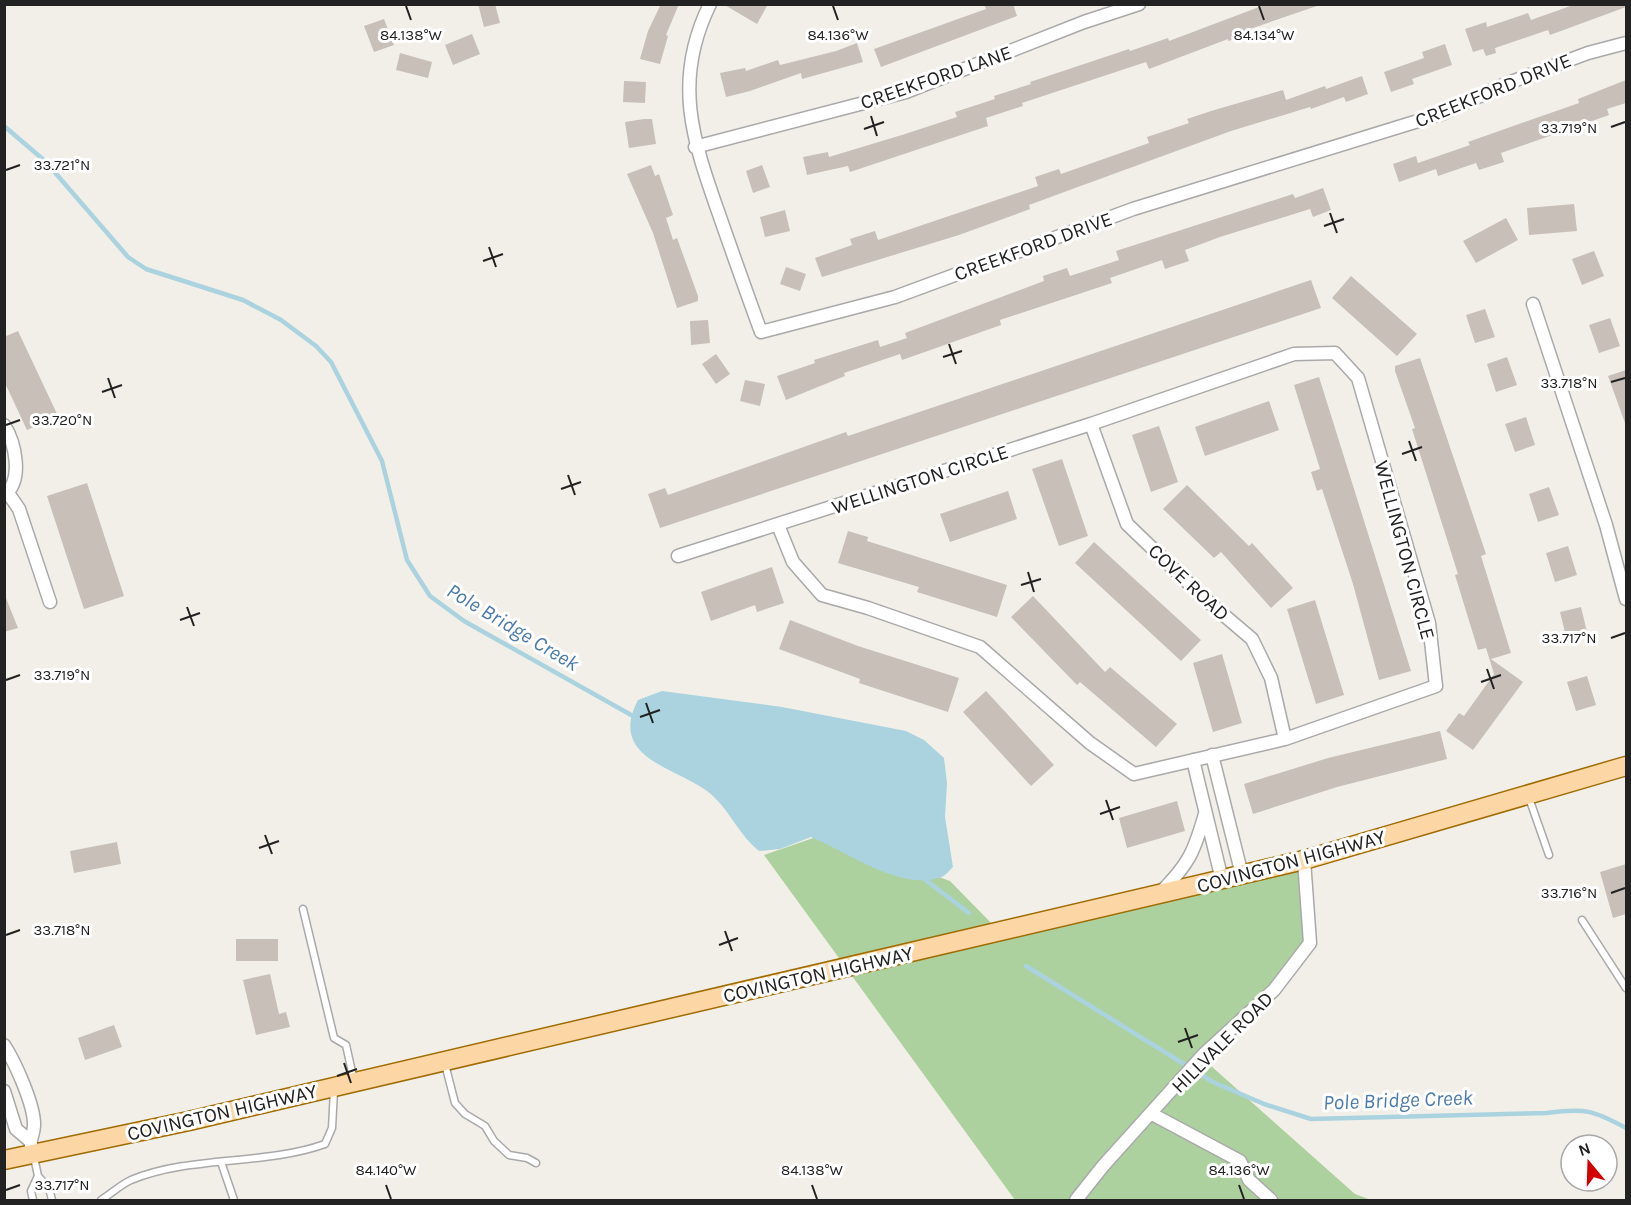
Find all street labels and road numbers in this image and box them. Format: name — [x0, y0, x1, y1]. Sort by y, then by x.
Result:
street label: CREEKFORD LANE — [857, 41, 1015, 114]
street label: CREEKFORD DRIVE — [1412, 49, 1575, 132]
street label: CREEKFORD DRIVE — [951, 207, 1115, 286]
street label: WELLINGTON CIRCLE — [829, 440, 1011, 519]
street label: WELLINGTON CIRCLE — [1370, 458, 1439, 642]
street label: COVE ROAD — [1143, 539, 1234, 626]
street label: COVINGTON HIGHWAY — [1194, 825, 1388, 898]
street label: COVINGTON HIGHWAY — [721, 941, 915, 1008]
street label: HILLVALE ROAD — [1167, 987, 1278, 1098]
street label: COVINGTON HIGHWAY — [125, 1079, 319, 1146]

